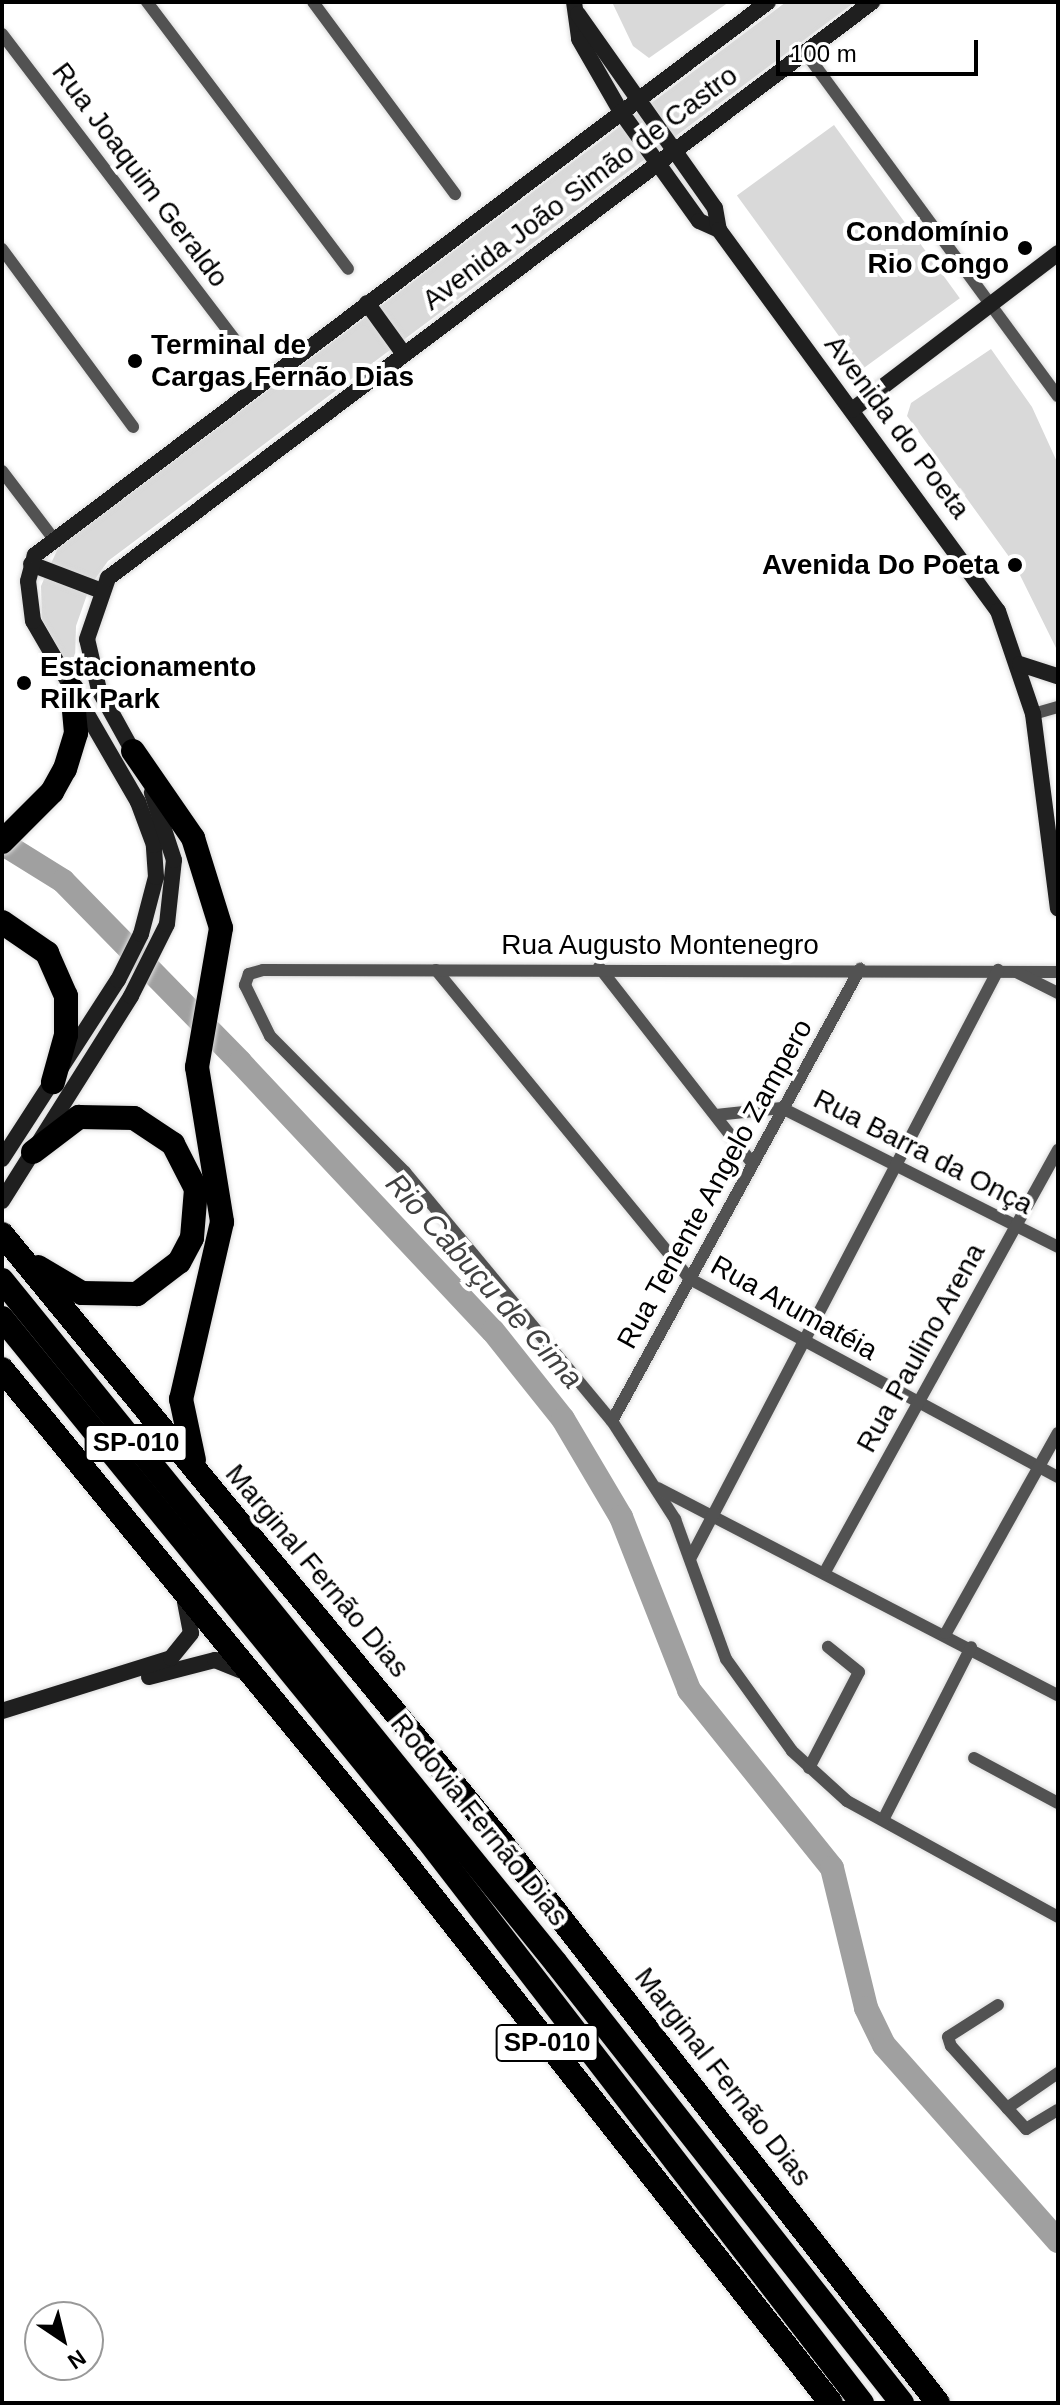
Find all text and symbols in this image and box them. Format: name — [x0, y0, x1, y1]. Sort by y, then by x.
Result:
scale bar — [780, 24, 982, 74]
text: 100 m — [790, 40, 857, 67]
street label: Rua Joaquim Geraldo — [45, 56, 235, 294]
street label: Avenida João Simão de Castro — [416, 59, 744, 317]
place label: Condomínio Rio Congo — [846, 215, 1009, 281]
marker: Condomínio Rio Congo — [1016, 239, 1034, 257]
place label: Terminal de Cargas Fernão Dias — [151, 328, 414, 394]
street label: Avenida do Poeta — [817, 329, 977, 525]
marker: Terminal de Cargas Fernão Dias — [126, 352, 144, 370]
place label: Avenida Do Poeta — [762, 548, 999, 582]
marker: Avenida Do Poeta — [1006, 556, 1024, 574]
place label: Estacionamento Rilk Park — [40, 650, 256, 716]
marker: Estacionamento Rilk Park — [15, 674, 33, 692]
street label: Rua Augusto Montenegro — [500, 928, 820, 962]
street label: Rua Tenente Angelo Zampero — [610, 1012, 820, 1356]
street label: Rua Barra da Onça — [808, 1082, 1038, 1222]
water label: Rio Cabuçu de Cima — [378, 1166, 590, 1396]
street label: Rua Paulino Arena — [849, 1237, 993, 1459]
street label: Rua Arumatéia — [704, 1248, 884, 1368]
road number: SP-010 — [84, 1421, 188, 1465]
street label: Marginal Fernão Dias — [218, 1458, 416, 1684]
street label: Rodovia Fernão Dias — [383, 1707, 575, 1933]
street label: Marginal Fernão Dias — [627, 1961, 819, 2193]
road number: SP-010 — [495, 2021, 599, 2065]
north arrow — [24, 2301, 104, 2381]
text: N — [63, 2345, 91, 2374]

